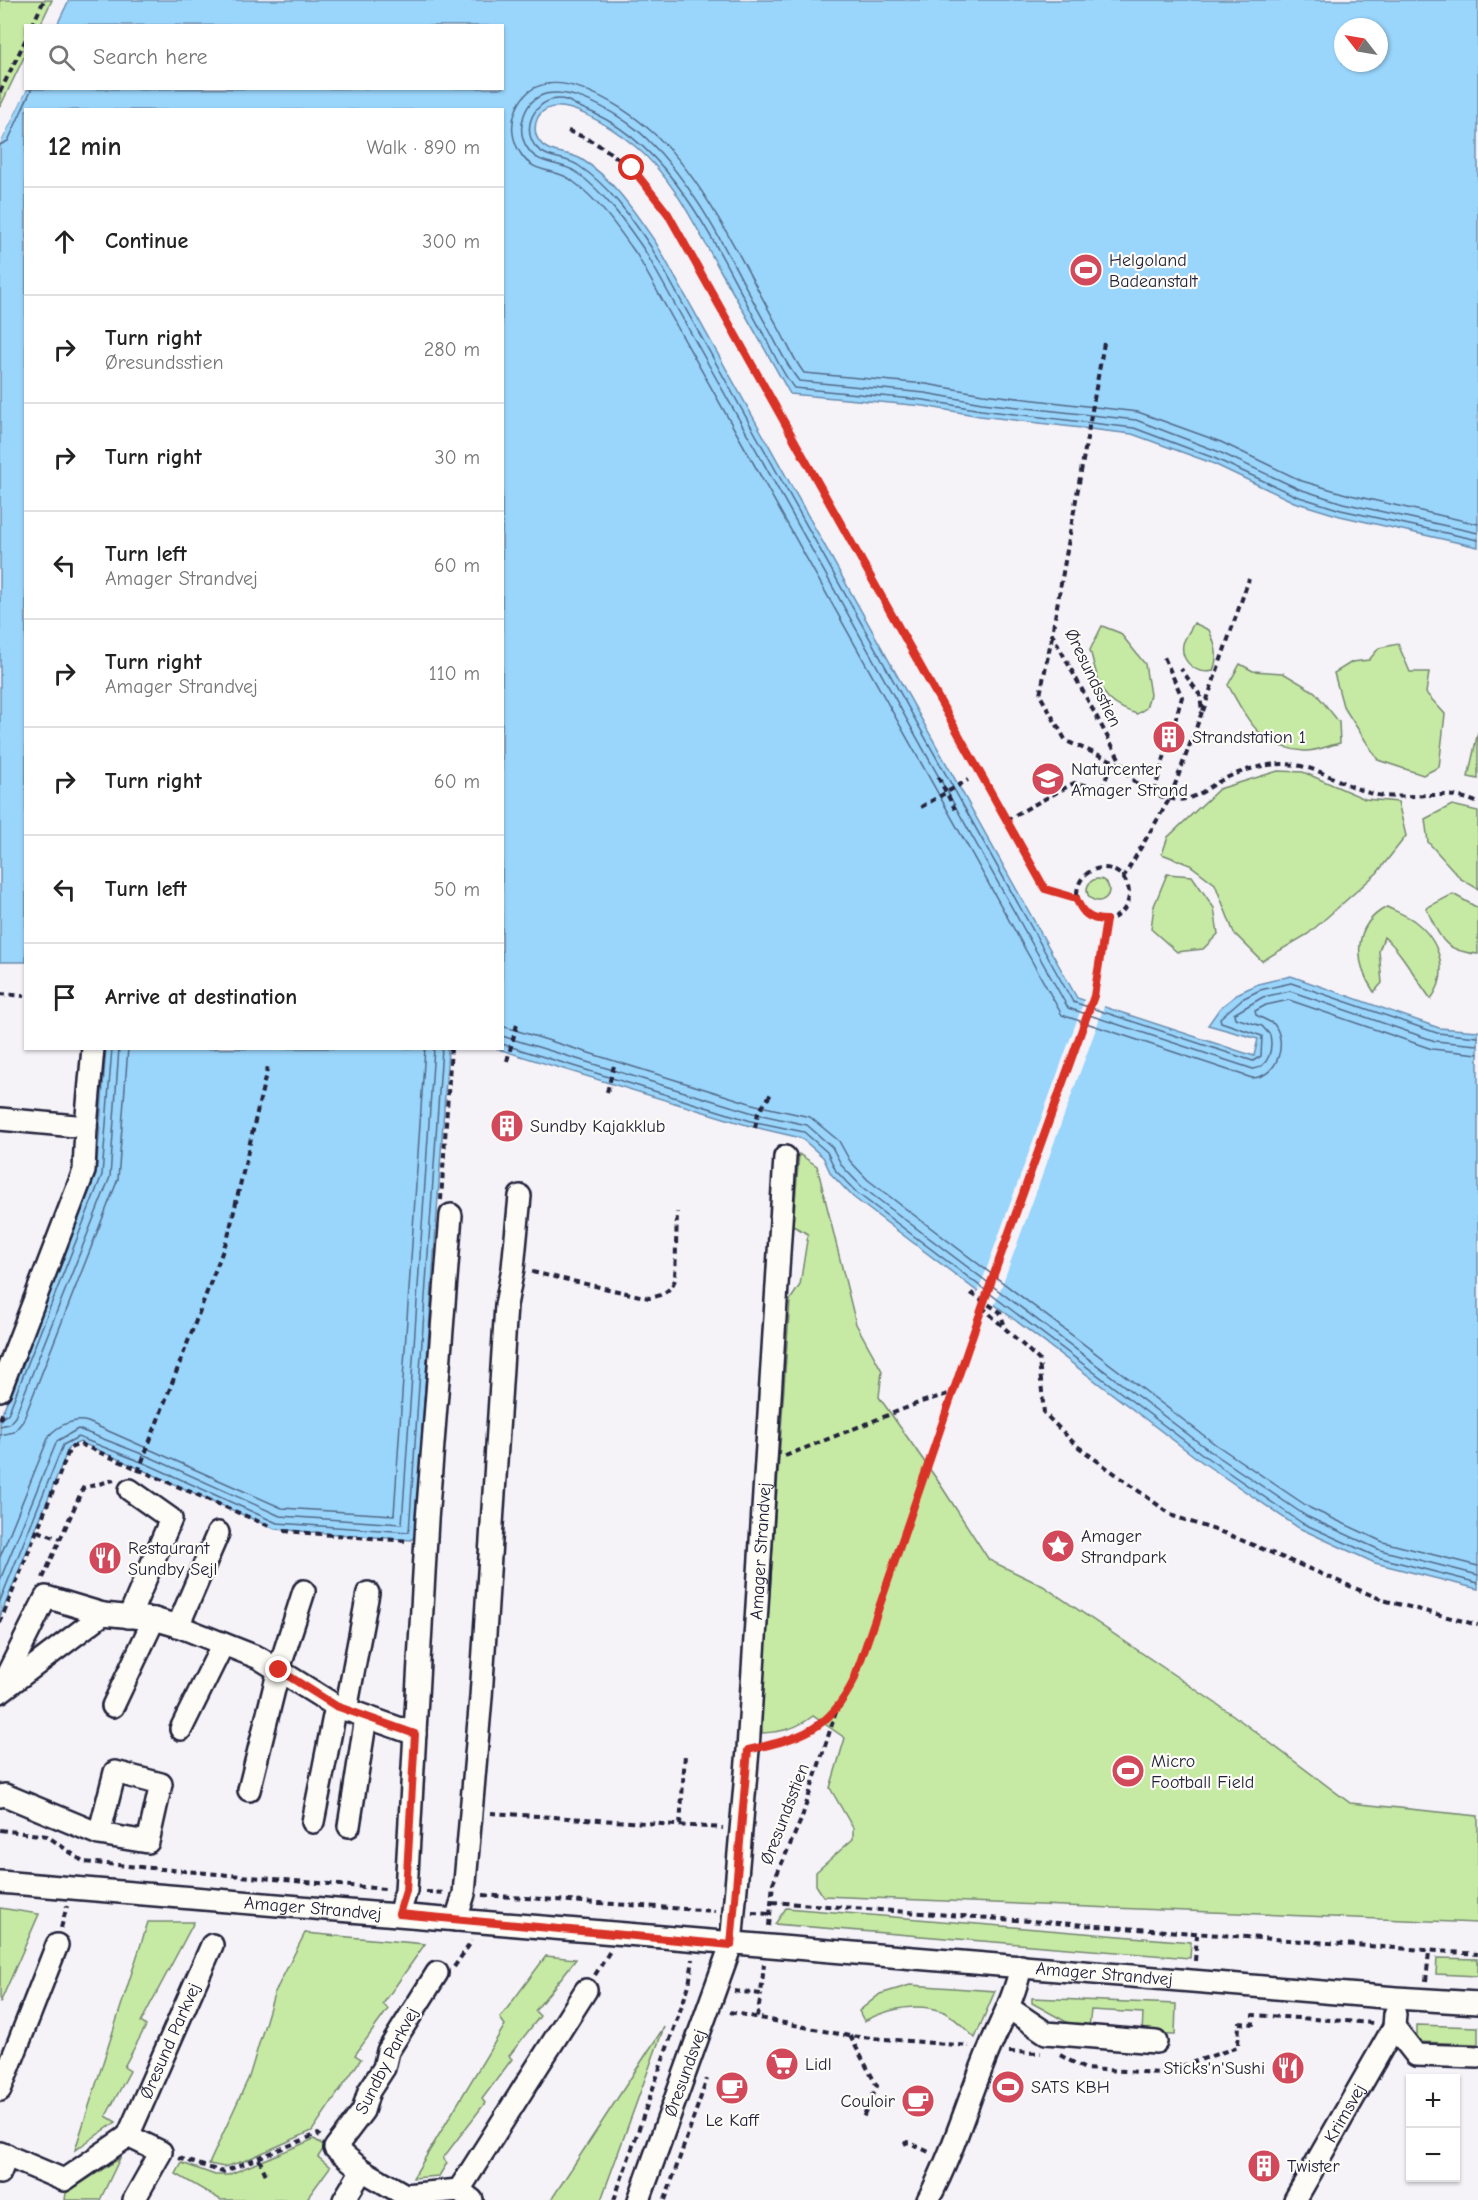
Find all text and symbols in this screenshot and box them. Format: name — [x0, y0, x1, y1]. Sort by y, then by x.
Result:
north arrow — [1334, 18, 1388, 72]
search box — [24, 24, 504, 90]
icon: search — [45, 41, 78, 74]
text: Search here — [93, 44, 208, 70]
text: 12 min — [48, 132, 122, 162]
text: Walk · 890 m — [366, 136, 480, 159]
route start — [618, 154, 644, 180]
icon: ahead — [48, 225, 81, 258]
text: Continue — [105, 228, 188, 254]
text: 300 m — [422, 230, 480, 253]
place label: Helgoland Badeanstalt — [1109, 250, 1199, 292]
sports icon: Helgoland Badeanstalt — [1068, 252, 1104, 288]
text: Turn right — [105, 325, 202, 351]
icon: right — [48, 333, 81, 366]
text: 280 m — [424, 338, 480, 361]
text: Øresundsstien — [105, 351, 223, 374]
icon: right — [48, 441, 81, 474]
text: Turn right — [105, 444, 202, 470]
text: 30 m — [434, 446, 480, 469]
text: Turn left — [105, 541, 187, 567]
icon: left — [48, 549, 81, 582]
text: 60 m — [434, 554, 480, 577]
text: Amager Strandvej — [105, 567, 258, 590]
street label: Øresundsstien — [1060, 625, 1126, 731]
text: Turn right — [105, 649, 202, 675]
icon: right — [48, 657, 81, 690]
text: 110 m — [429, 662, 480, 685]
text: Amager Strandvej — [105, 675, 258, 698]
building icon: Strandstation 1 — [1151, 719, 1187, 755]
place label: Strandstation 1 — [1192, 727, 1306, 748]
place label: Naturcenter Amager Strand — [1071, 759, 1188, 801]
school or university icon: Naturcenter Amager Strand — [1030, 761, 1066, 797]
icon: right — [48, 765, 81, 798]
text: Turn right — [105, 768, 202, 794]
text: 60 m — [434, 770, 480, 793]
icon: left — [48, 873, 81, 906]
text: Turn left — [105, 876, 187, 902]
text: 50 m — [434, 878, 480, 901]
icon: arrive — [48, 981, 81, 1014]
text: Arrive at destination — [105, 984, 297, 1010]
building icon: Sundby Kajakklub — [489, 1108, 525, 1144]
place label: Sundby Kajakklub — [530, 1116, 665, 1137]
street label: Amager Strandvej — [746, 1482, 775, 1621]
place label: Amager Strandpark — [1081, 1526, 1167, 1568]
place icon: Amager Strandpark — [1040, 1528, 1076, 1564]
place label: Restaurant Sundby Sejl — [128, 1538, 217, 1580]
restaurant icon: Restaurant Sundby Sejl — [87, 1540, 123, 1576]
route end — [265, 1656, 291, 1682]
place label: Micro Football Field — [1151, 1751, 1254, 1793]
sports icon: Micro Football Field — [1110, 1753, 1146, 1789]
street label: Øresundsstien — [756, 1760, 814, 1868]
street label: Amager Strandvej — [243, 1892, 382, 1924]
street label: Amager Strandvej — [1035, 1958, 1174, 1990]
street label: Øresund Parkvej — [135, 1980, 205, 2102]
street label: Sundby Parkvej — [351, 2004, 423, 2118]
street label: Øresundsvej — [659, 2026, 710, 2120]
supermarket icon: Lidl — [764, 2046, 800, 2082]
restaurant icon: Sticks'n'Sushi — [1270, 2050, 1306, 2086]
place label: Lidl — [805, 2054, 832, 2075]
place label: Sticks'n'Sushi — [1164, 2058, 1265, 2079]
sports icon: SATS KBH — [990, 2069, 1026, 2105]
cafe icon: Le Kaff — [714, 2070, 750, 2106]
map controls — [1406, 2074, 1460, 2182]
button: + — [1406, 2074, 1460, 2128]
place label: SATS KBH — [1031, 2077, 1110, 2098]
street label: Krimsvej — [1320, 2080, 1370, 2146]
cafe icon: Couloir — [900, 2083, 936, 2119]
place label: Couloir — [841, 2091, 896, 2112]
place label: Le Kaff — [705, 2110, 760, 2131]
button: − — [1406, 2128, 1460, 2182]
building icon: Twister — [1246, 2148, 1282, 2184]
place label: Twister — [1287, 2156, 1340, 2177]

